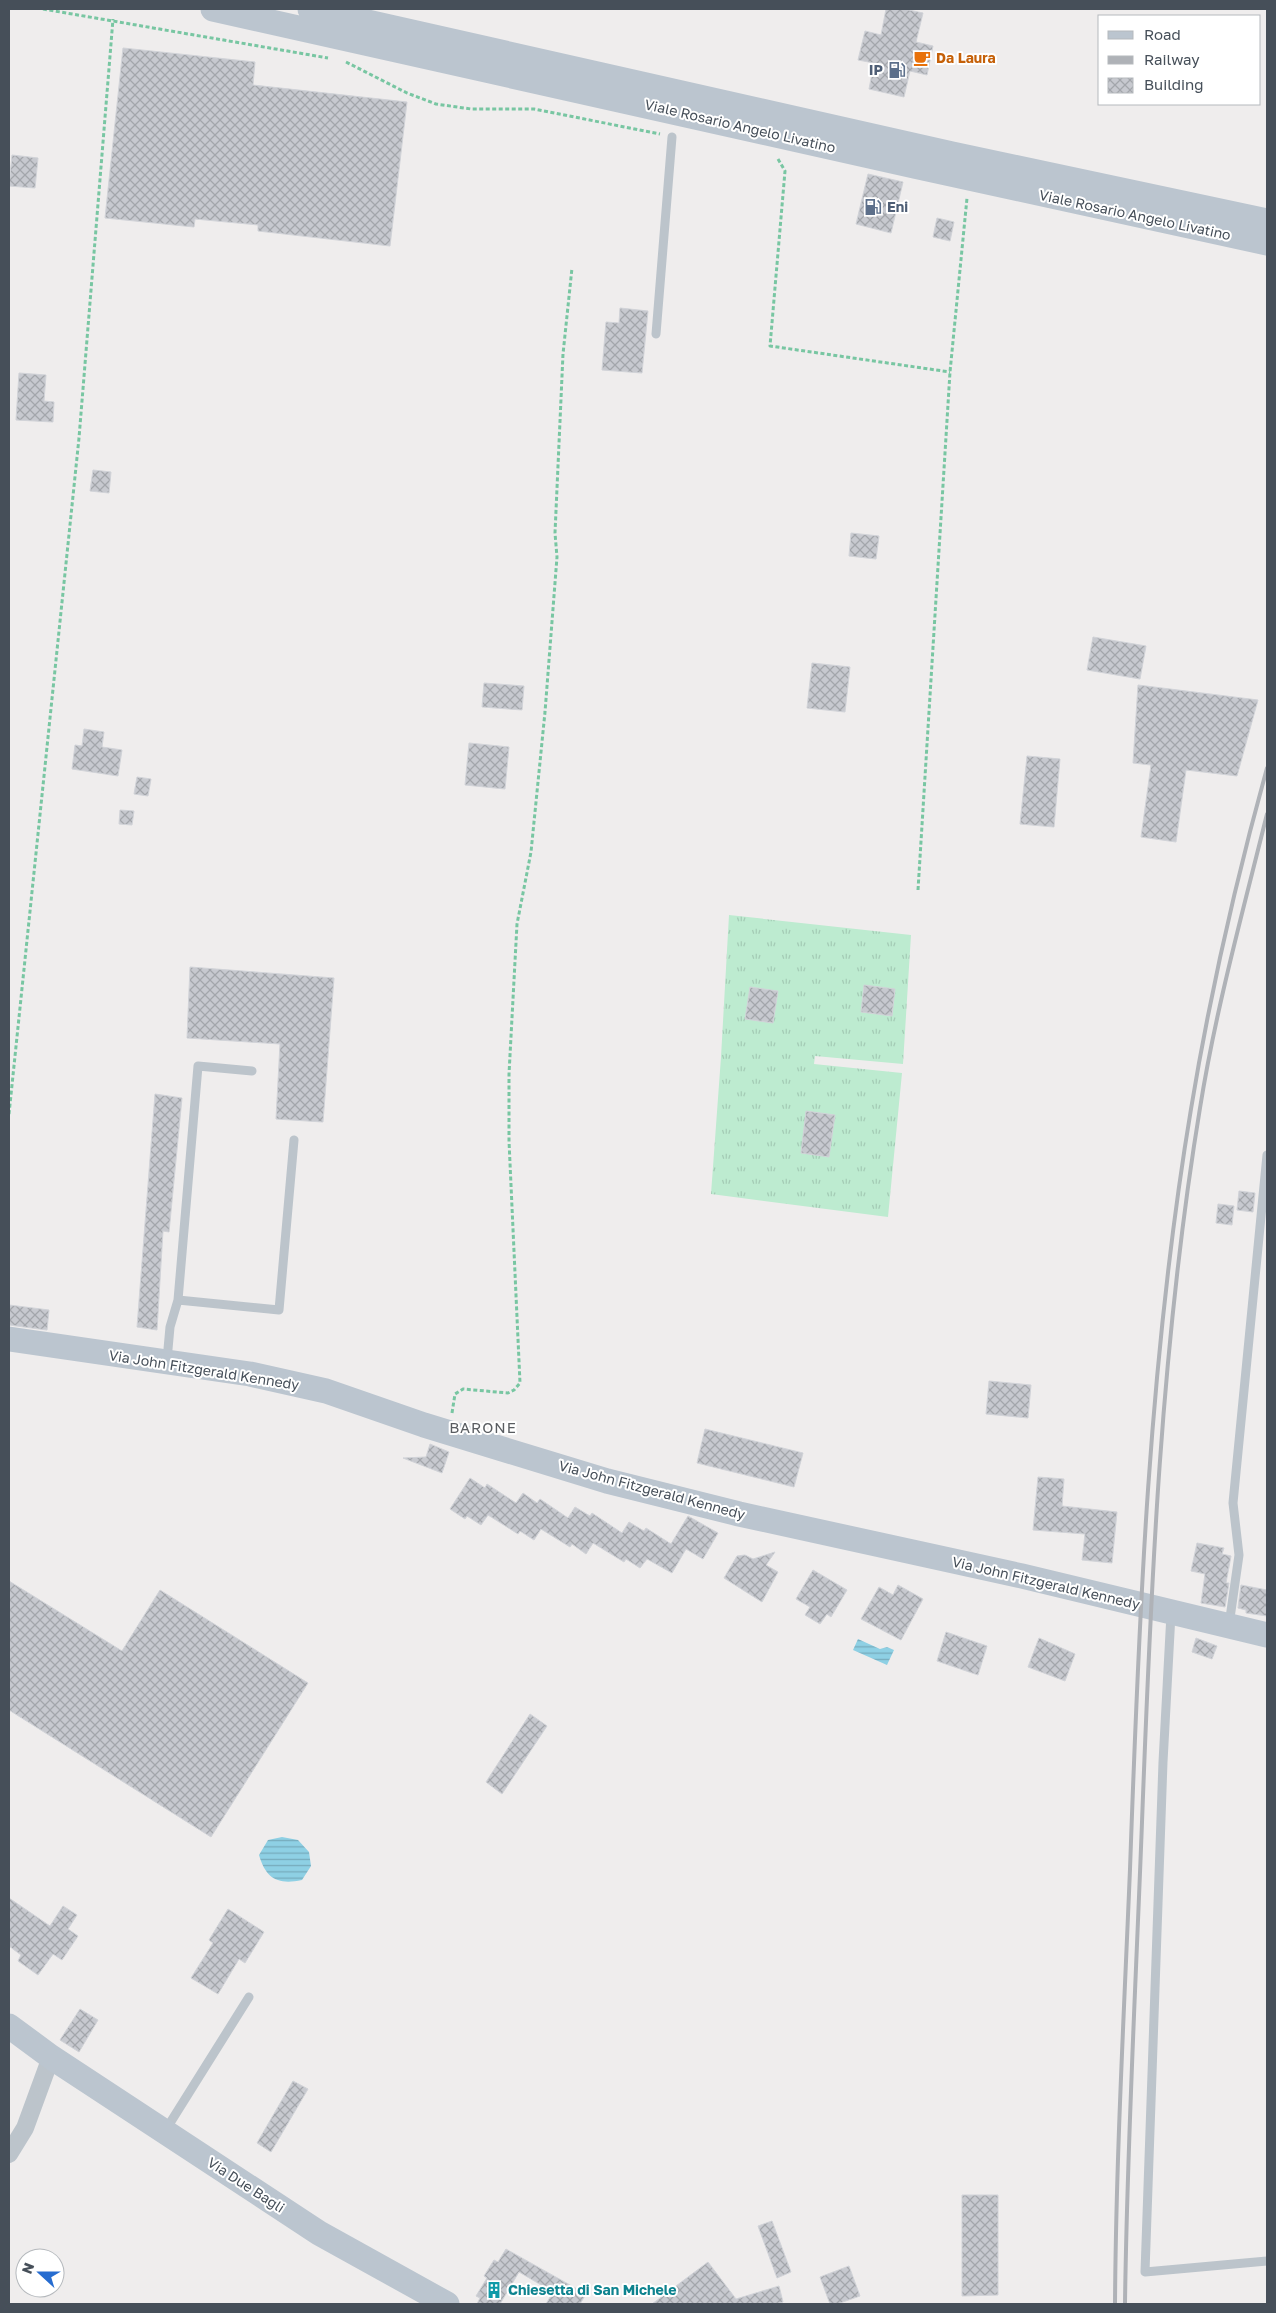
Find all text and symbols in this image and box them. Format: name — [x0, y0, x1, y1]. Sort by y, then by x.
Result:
legend — [1098, 15, 1261, 105]
text: Road — [1144, 25, 1181, 43]
cafe icon: Da Laura — [912, 48, 932, 68]
place label: Da Laura — [936, 49, 996, 66]
text: Railway — [1144, 50, 1200, 68]
fuel station icon: IP — [887, 60, 907, 80]
place label: IP — [869, 61, 883, 78]
text: Building — [1144, 75, 1204, 93]
street label: Viale Rosario Angelo Livatino — [643, 95, 837, 156]
street label: Viale Rosario Angelo Livatino — [1038, 186, 1232, 243]
fuel station icon: Eni — [863, 197, 883, 217]
place label: Eni — [887, 198, 908, 215]
street label: Via John Fitzgerald Kennedy — [108, 1346, 300, 1393]
district label: BARONE — [449, 1418, 517, 1436]
street label: Via John Fitzgerald Kennedy — [557, 1456, 747, 1523]
street label: Via John Fitzgerald Kennedy — [951, 1553, 1142, 1612]
street label: Via Due Bagli — [204, 2153, 288, 2216]
north arrow — [15, 2248, 65, 2298]
text: N — [18, 2260, 37, 2276]
building icon: Chiesetta di San Michele — [484, 2280, 504, 2300]
place label: Chiesetta di San Michele — [508, 2281, 677, 2298]

